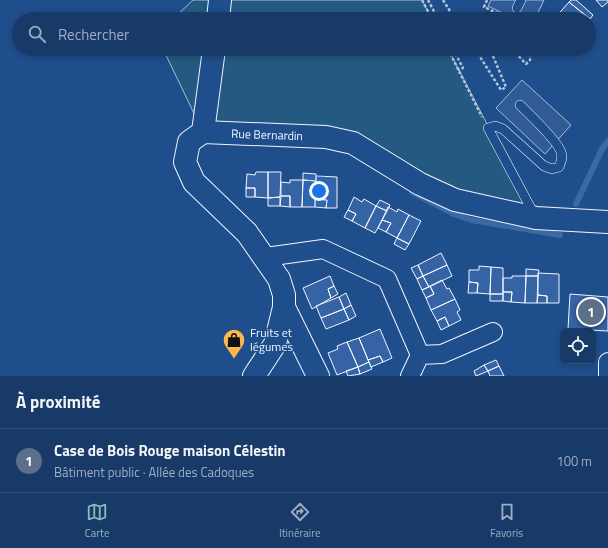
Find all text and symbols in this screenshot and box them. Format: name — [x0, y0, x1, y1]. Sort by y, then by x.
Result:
search box — [12, 12, 596, 56]
icon: search — [26, 23, 48, 45]
text: Rechercher — [58, 23, 129, 46]
street label: Rue Bernardin — [231, 124, 303, 145]
your location — [309, 181, 329, 201]
pin: 1 — [578, 297, 604, 327]
place label: Fruits et légumes — [250, 323, 293, 356]
shop icon: Fruits et légumes — [221, 327, 247, 360]
map controls — [560, 328, 596, 364]
button: locate — [560, 328, 596, 364]
text: À proximité — [16, 389, 100, 415]
text: Case de Bois Rouge maison Célestin — [54, 439, 286, 462]
text: 1 — [25, 451, 33, 471]
text: 100 m — [556, 451, 592, 471]
text: Bâtiment public · Allée des Cadoques — [54, 462, 254, 482]
tab: Carte — [85, 501, 109, 541]
tab: Itinéraire — [279, 501, 320, 541]
tab: Favoris — [490, 501, 523, 541]

